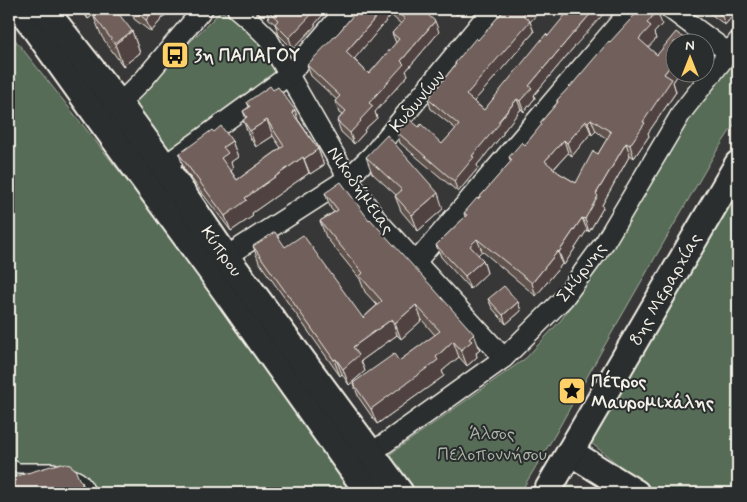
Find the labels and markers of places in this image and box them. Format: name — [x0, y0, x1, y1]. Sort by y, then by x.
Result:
bus stop icon: 3η ΠΑΠΑΓΟΥ — [160, 40, 190, 70]
place label: 3η ΠΑΠΑΓΟΥ — [194, 44, 300, 68]
place label: Πέτρος Μαυρομιχάλης — [591, 369, 714, 415]
place icon: Πέτρος Μαυρομιχάλης — [557, 376, 587, 406]

